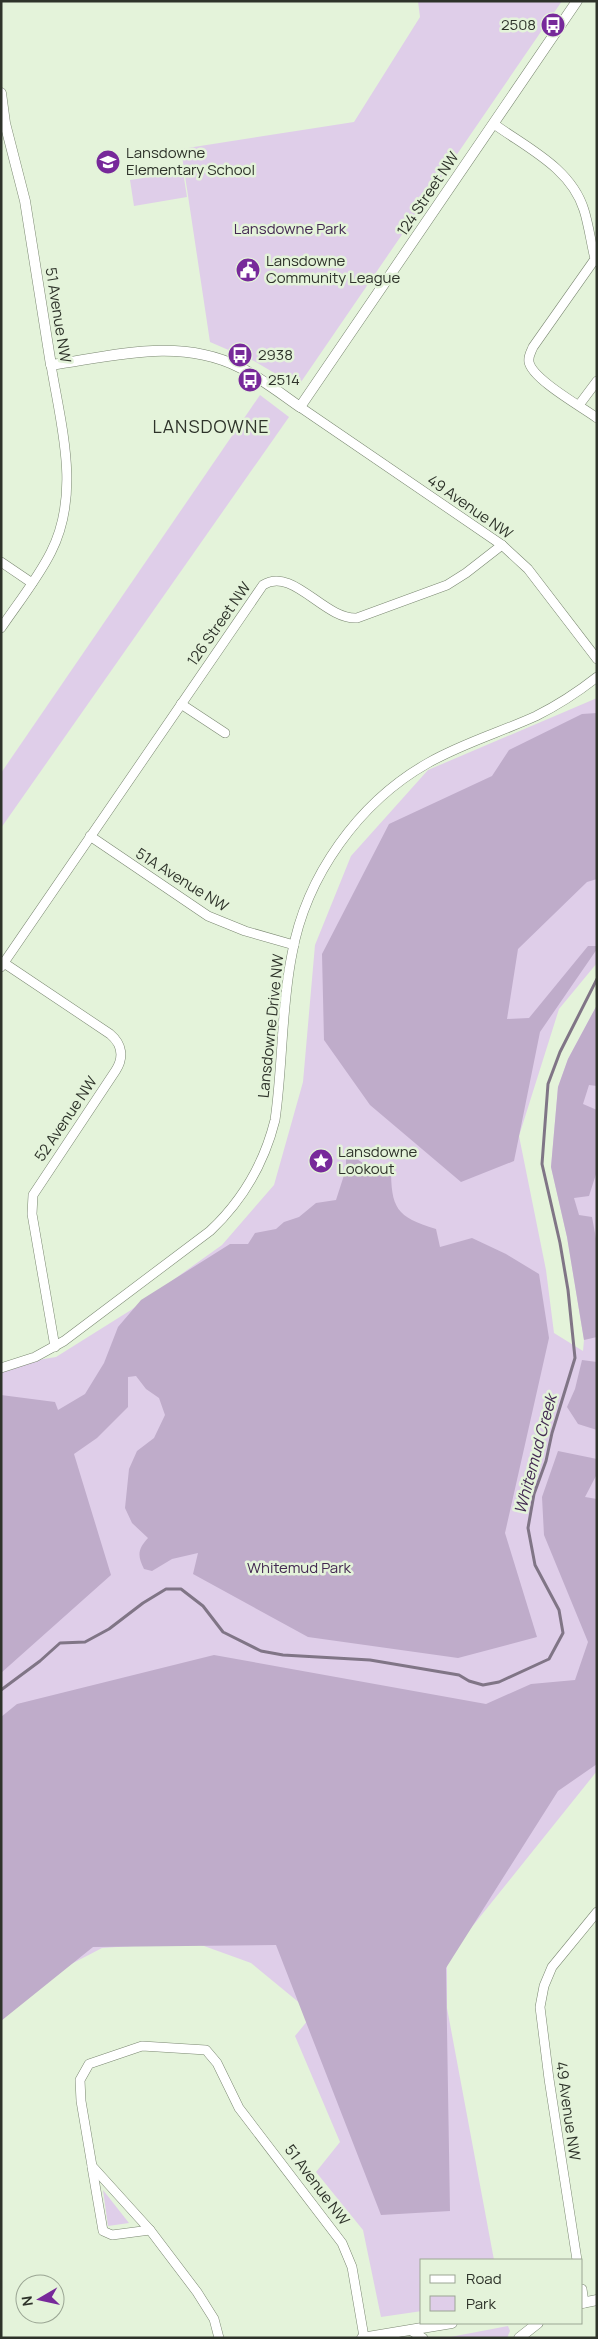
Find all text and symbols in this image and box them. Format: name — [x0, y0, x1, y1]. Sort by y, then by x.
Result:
bus stop icon: 2508 — [540, 12, 566, 38]
place label: 2508 — [501, 14, 536, 35]
place label: Lansdowne Elementary School — [126, 142, 255, 180]
street label: 124 Street NW — [392, 148, 463, 240]
school or university icon: Lansdowne Elementary School — [95, 149, 121, 175]
park label: Lansdowne Park — [234, 218, 347, 239]
place label: Lansdowne Community League — [266, 250, 400, 288]
public building icon: Lansdowne Community League — [235, 257, 261, 283]
street label: 51 Avenue NW — [41, 266, 76, 364]
bus stop icon: 2938 — [227, 342, 253, 368]
place label: 2938 — [258, 344, 293, 365]
bus stop icon: 2514 — [237, 367, 263, 393]
place label: 2514 — [268, 369, 300, 390]
district label: LANSDOWNE — [152, 414, 270, 438]
street label: 49 Avenue NW — [423, 469, 517, 544]
street label: 126 Street NW — [182, 578, 255, 670]
street label: 51A Avenue NW — [132, 843, 233, 916]
street label: Lansdowne Drive NW — [252, 953, 289, 1099]
street label: 52 Avenue NW — [29, 1072, 102, 1165]
place label: Lansdowne Lookout — [338, 1141, 418, 1179]
place icon: Lansdowne Lookout — [308, 1148, 334, 1174]
water label: Whitemud Creek — [508, 1390, 562, 1516]
park label: Whitemud Park — [247, 1557, 352, 1578]
street label: 49 Avenue NW — [551, 2060, 586, 2162]
street label: 51 Avenue NW — [280, 2140, 355, 2229]
legend — [420, 2259, 583, 2324]
text: Road — [466, 2268, 502, 2289]
north arrow — [15, 2274, 65, 2324]
text: Park — [466, 2293, 496, 2314]
text: N — [16, 2295, 37, 2308]

